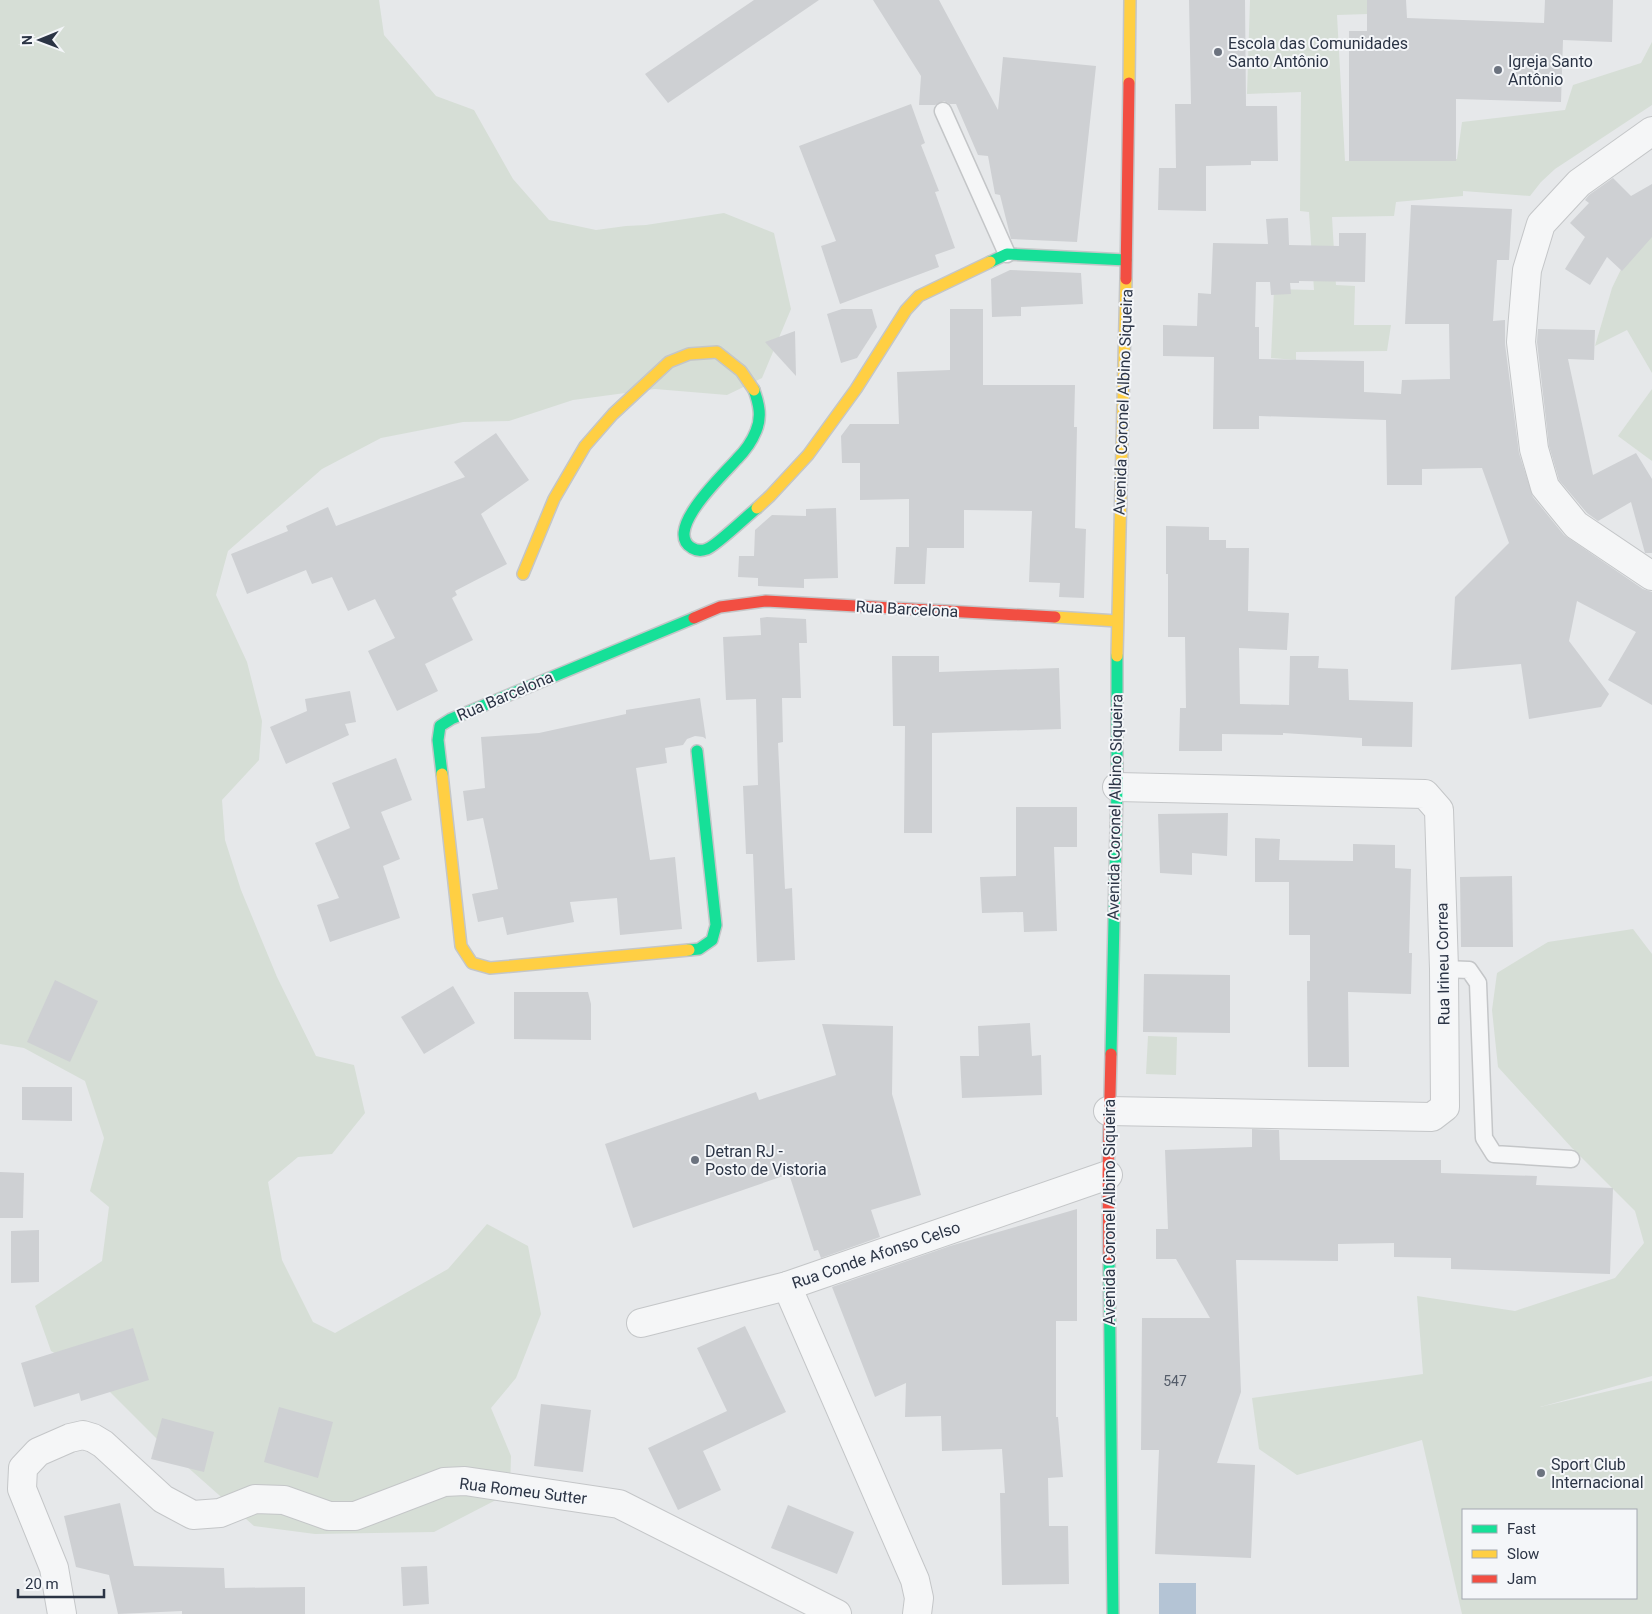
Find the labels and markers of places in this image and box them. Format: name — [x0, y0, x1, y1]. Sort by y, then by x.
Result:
place label: Escola das Comunidades Santo Antônio — [1228, 34, 1408, 71]
marker: Escola das Comunidades Santo Antônio — [1212, 46, 1224, 58]
place label: Igreja Santo Antônio — [1508, 52, 1593, 89]
marker: Igreja Santo Antônio — [1492, 64, 1504, 76]
place label: Detran RJ - Posto de Vistoria — [705, 1142, 827, 1179]
marker: Detran RJ - Posto de Vistoria — [689, 1154, 701, 1166]
place label: Sport Club Internacional — [1551, 1455, 1644, 1492]
marker: Sport Club Internacional — [1535, 1467, 1547, 1479]

